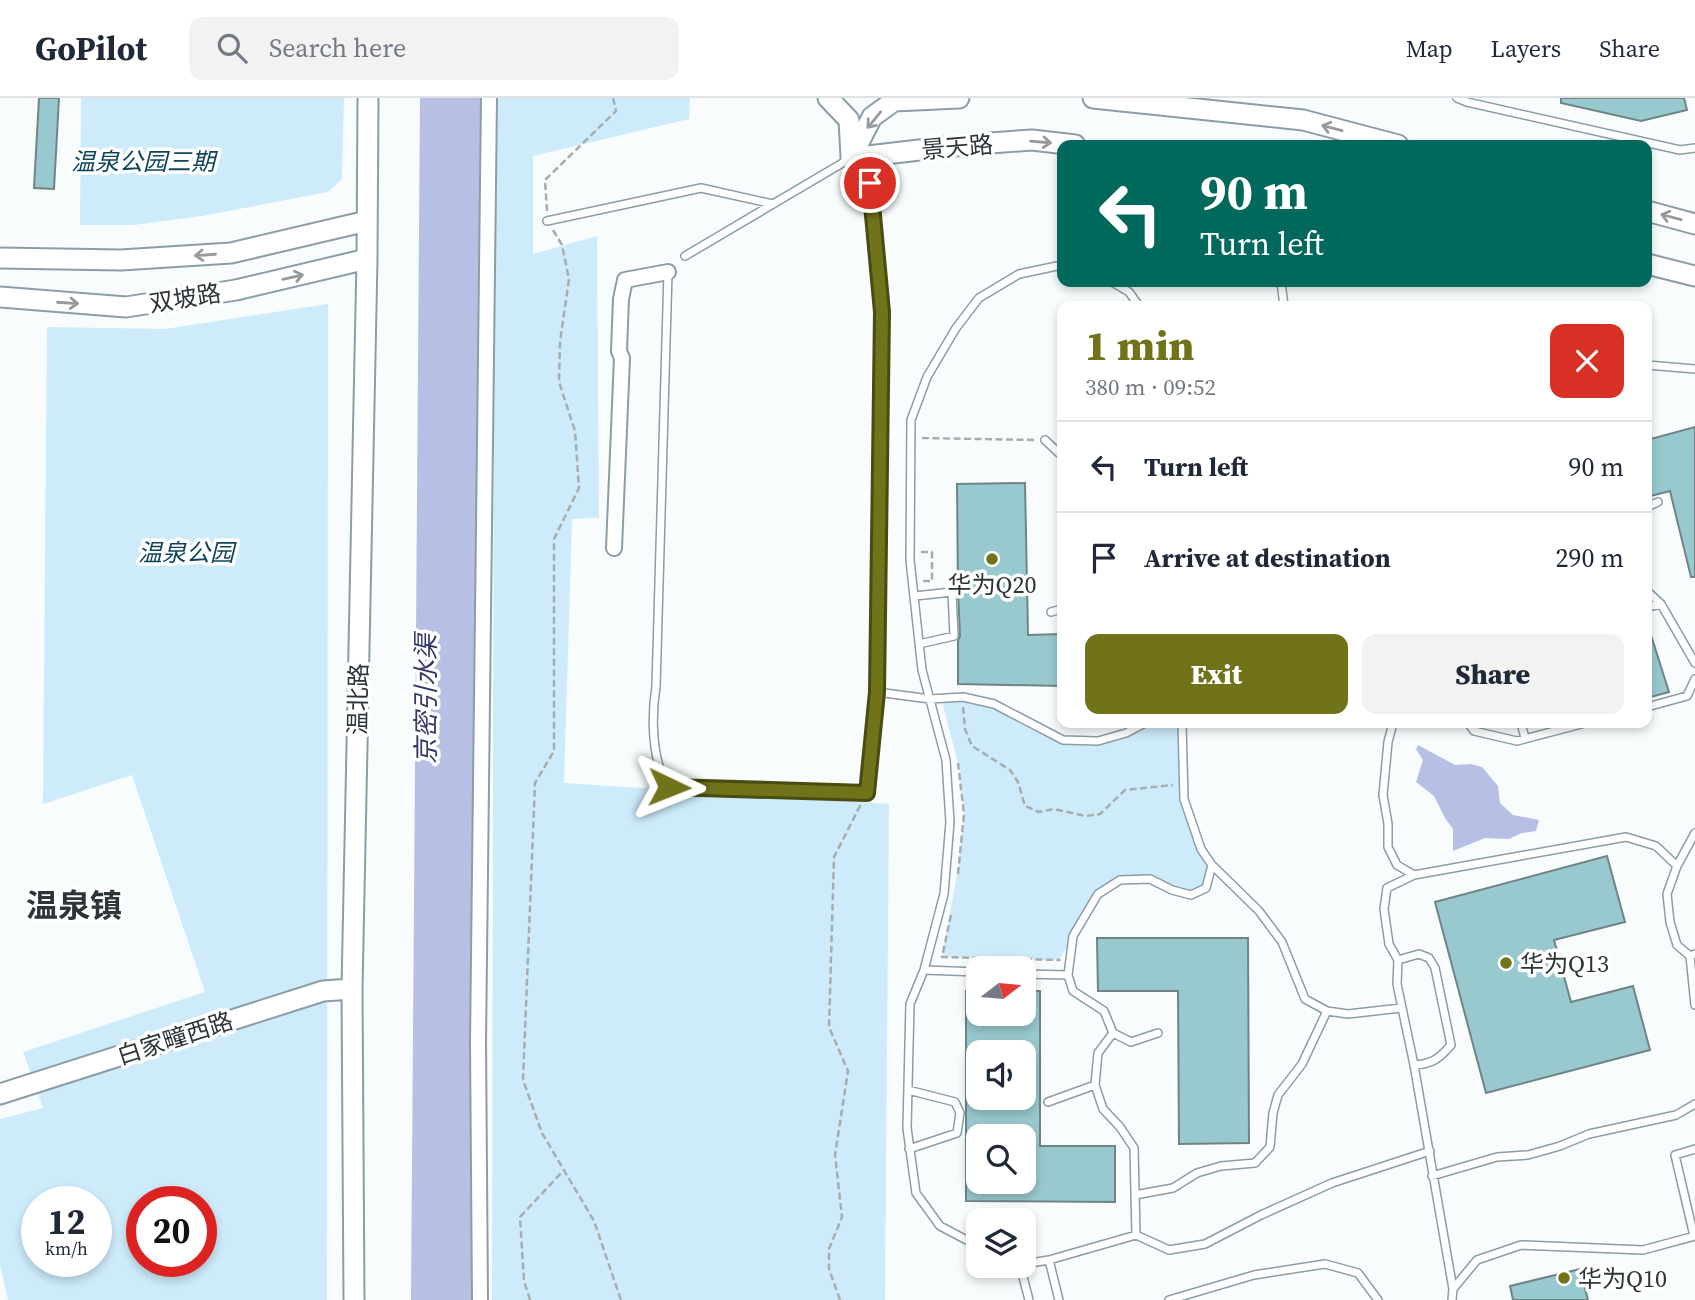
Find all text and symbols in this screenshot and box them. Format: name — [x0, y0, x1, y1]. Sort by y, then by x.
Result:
search box — [189, 17, 679, 80]
text: GoPilot — [35, 26, 147, 71]
icon: search — [213, 29, 251, 67]
text: Search here — [269, 30, 406, 66]
text: Map — [1406, 32, 1453, 65]
text: Layers — [1491, 32, 1561, 65]
text: Share — [1599, 32, 1660, 65]
one-way arrow — [866, 110, 881, 128]
one-way arrow — [1321, 121, 1344, 134]
street label: 景天路 — [920, 127, 994, 167]
one-way arrow — [1029, 135, 1051, 148]
park label: 温泉公园三期 — [71, 145, 218, 178]
pin — [840, 153, 900, 213]
text: 90 m — [1200, 158, 1308, 225]
icon: arrive — [851, 164, 889, 202]
icon: left — [1085, 168, 1176, 259]
one-way arrow — [1660, 210, 1683, 223]
text: Turn left — [1200, 222, 1324, 266]
one-way arrow — [194, 248, 217, 261]
one-way arrow — [281, 269, 303, 282]
street label: 双坡路 — [147, 276, 223, 320]
one-way arrow — [56, 297, 79, 310]
text: 1 min — [1085, 316, 1195, 374]
button: close — [1550, 324, 1624, 398]
text: 380 m · 09:52 — [1085, 371, 1216, 403]
icon: left — [1085, 448, 1123, 486]
text: Turn left — [1144, 449, 1248, 485]
text: 90 m — [1569, 449, 1624, 485]
park label: 温泉公园 — [138, 536, 237, 569]
icon: arrive — [1085, 539, 1123, 577]
text: Arrive at destination — [1144, 540, 1391, 576]
text: 290 m — [1556, 540, 1624, 576]
marker: 华为Q20 — [984, 551, 1000, 567]
place label: 华为Q20 — [948, 568, 1036, 601]
water label: 京密引水渠 — [408, 630, 444, 764]
button: Exit — [1085, 634, 1348, 714]
button: Share — [1362, 634, 1624, 714]
street label: 温北路 — [341, 663, 375, 735]
position arrow — [632, 750, 706, 824]
district label: 温泉镇 — [26, 884, 122, 928]
place label: 华为Q13 — [1520, 947, 1609, 980]
marker: 华为Q13 — [1498, 955, 1514, 971]
north arrow — [966, 956, 1036, 1026]
map controls — [966, 956, 1036, 1278]
street label: 白家疃西路 — [113, 1004, 237, 1072]
button: sound — [966, 1040, 1036, 1110]
button: search — [966, 1124, 1036, 1194]
speed limit sign: 20 — [126, 1186, 217, 1277]
text: 12 — [48, 1198, 85, 1246]
button: layers — [966, 1208, 1036, 1278]
text: km/h — [45, 1236, 88, 1261]
place label: 华为Q10 — [1578, 1262, 1667, 1295]
marker: 华为Q10 — [1556, 1270, 1572, 1286]

